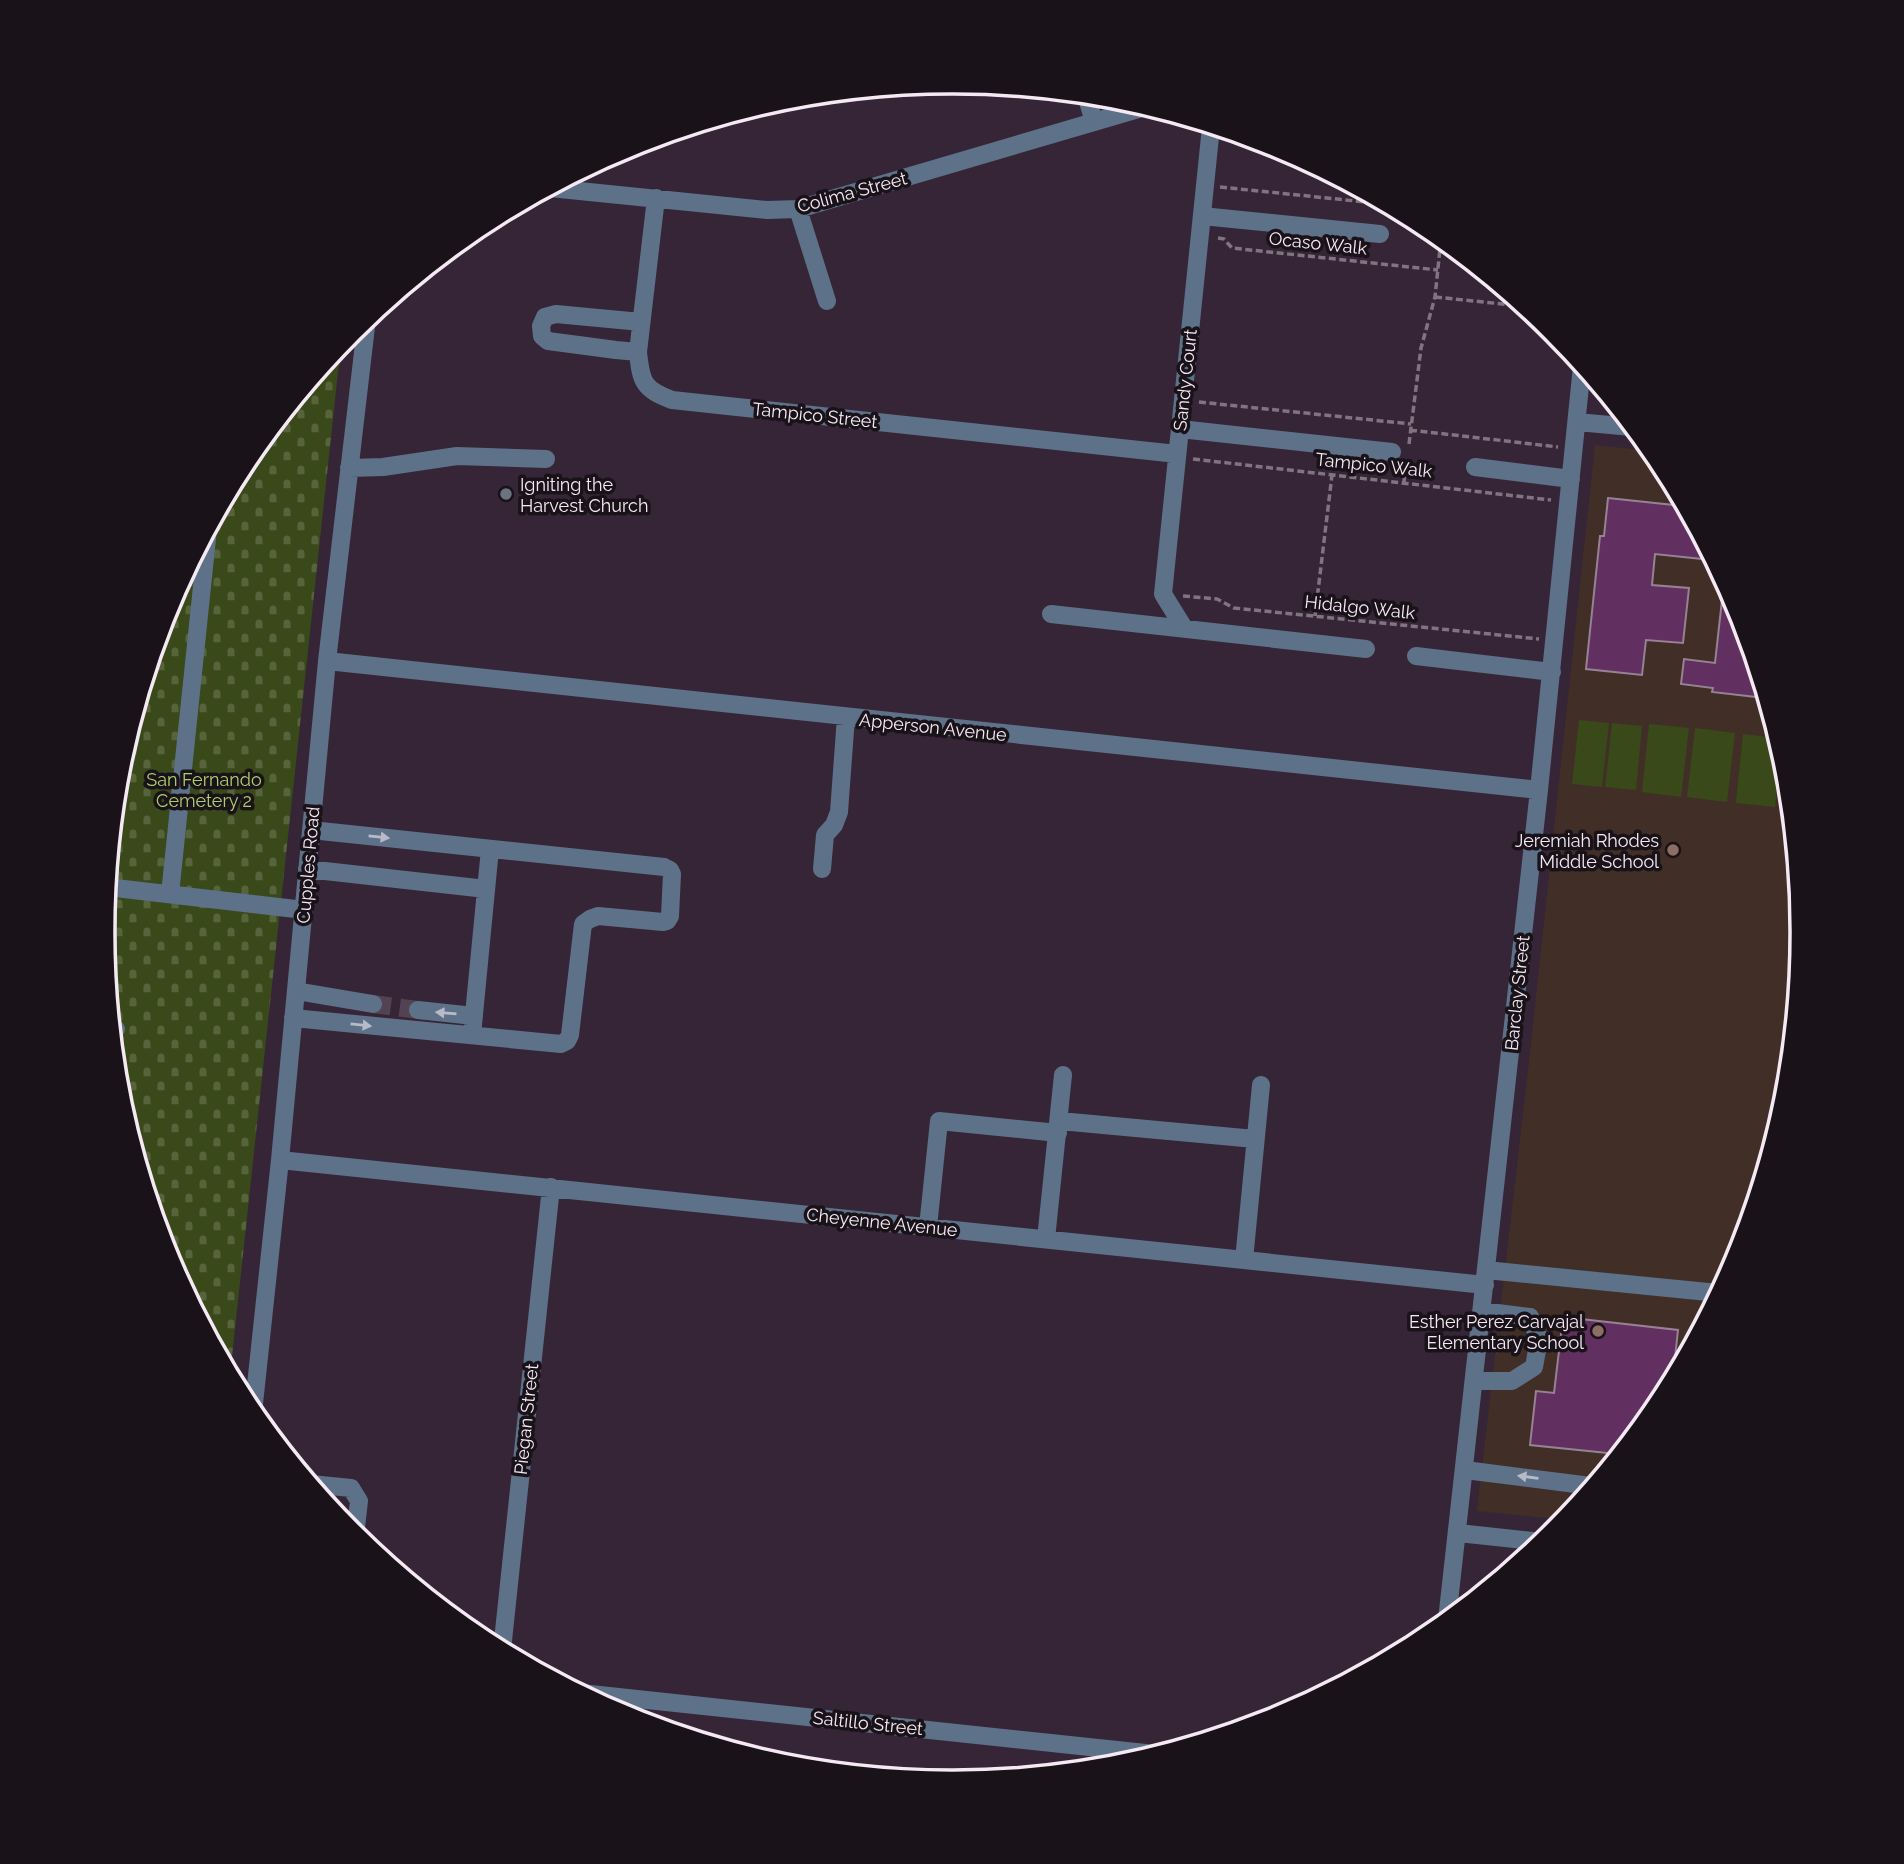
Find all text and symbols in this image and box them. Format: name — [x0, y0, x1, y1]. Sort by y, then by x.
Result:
street label: Colima Street — [795, 167, 909, 217]
street label: Ocaso Walk — [1268, 227, 1369, 259]
street label: Sandy Court — [1169, 328, 1201, 432]
street label: Tampico Street — [752, 398, 878, 432]
street label: Tampico Walk — [1315, 448, 1434, 482]
place label: Igniting the Harvest Church — [520, 474, 648, 516]
marker: Igniting the Harvest Church — [498, 486, 514, 502]
street label: Hidalgo Walk — [1304, 591, 1417, 623]
street label: Apperson Avenue — [858, 709, 1008, 745]
park label: San Fernando Cemetery 2 — [146, 769, 262, 811]
street label: Cupples Road — [292, 806, 324, 924]
place label: Jeremiah Rhodes Middle School — [1515, 830, 1659, 872]
one-way arrow — [368, 832, 390, 843]
marker: Jeremiah Rhodes Middle School — [1665, 842, 1681, 858]
street label: Barclay Street — [1501, 934, 1533, 1052]
one-way arrow — [435, 1007, 457, 1018]
one-way arrow — [350, 1019, 372, 1030]
street label: Cheyenne Avenue — [805, 1204, 959, 1240]
place label: Esther Perez Carvajal Elementary School — [1409, 1311, 1584, 1353]
marker: Esther Perez Carvajal Elementary School — [1590, 1323, 1606, 1339]
street label: Piegan Street — [510, 1362, 542, 1476]
one-way arrow — [1517, 1472, 1539, 1483]
street label: Saltillo Street — [812, 1707, 924, 1739]

